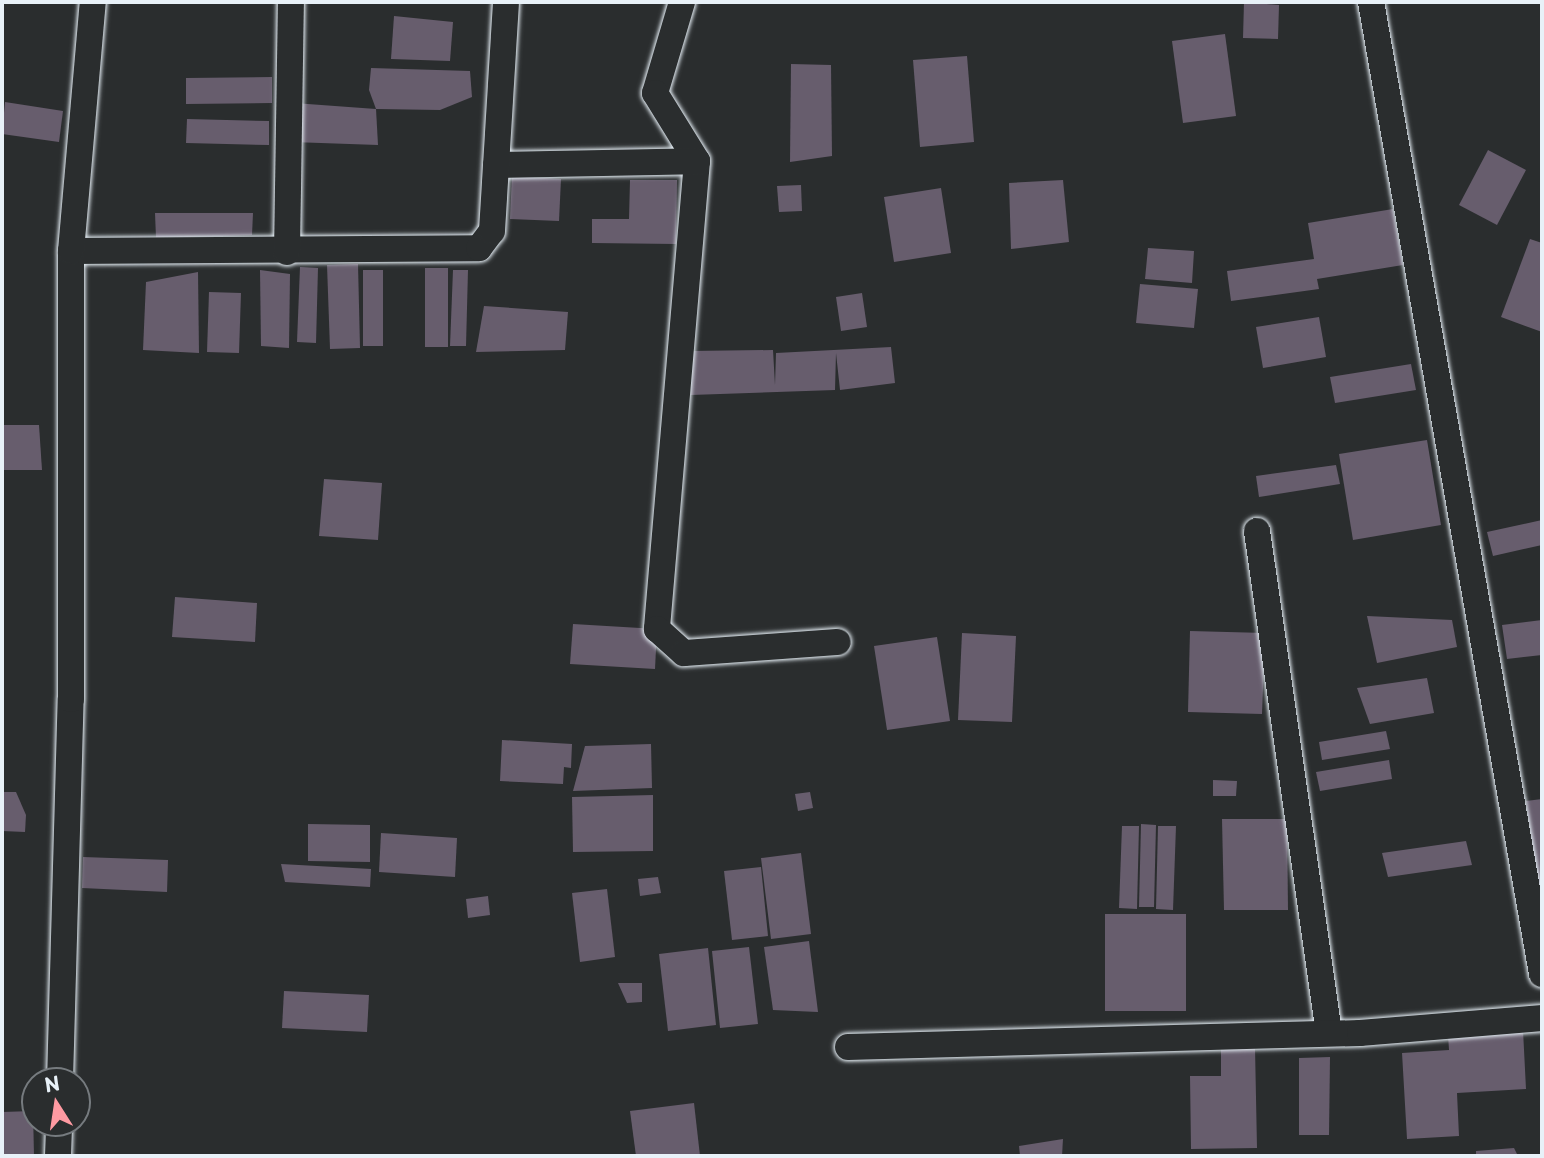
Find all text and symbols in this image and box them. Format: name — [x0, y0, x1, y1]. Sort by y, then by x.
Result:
north arrow — [21, 1067, 91, 1137]
text: N — [42, 1068, 62, 1099]

